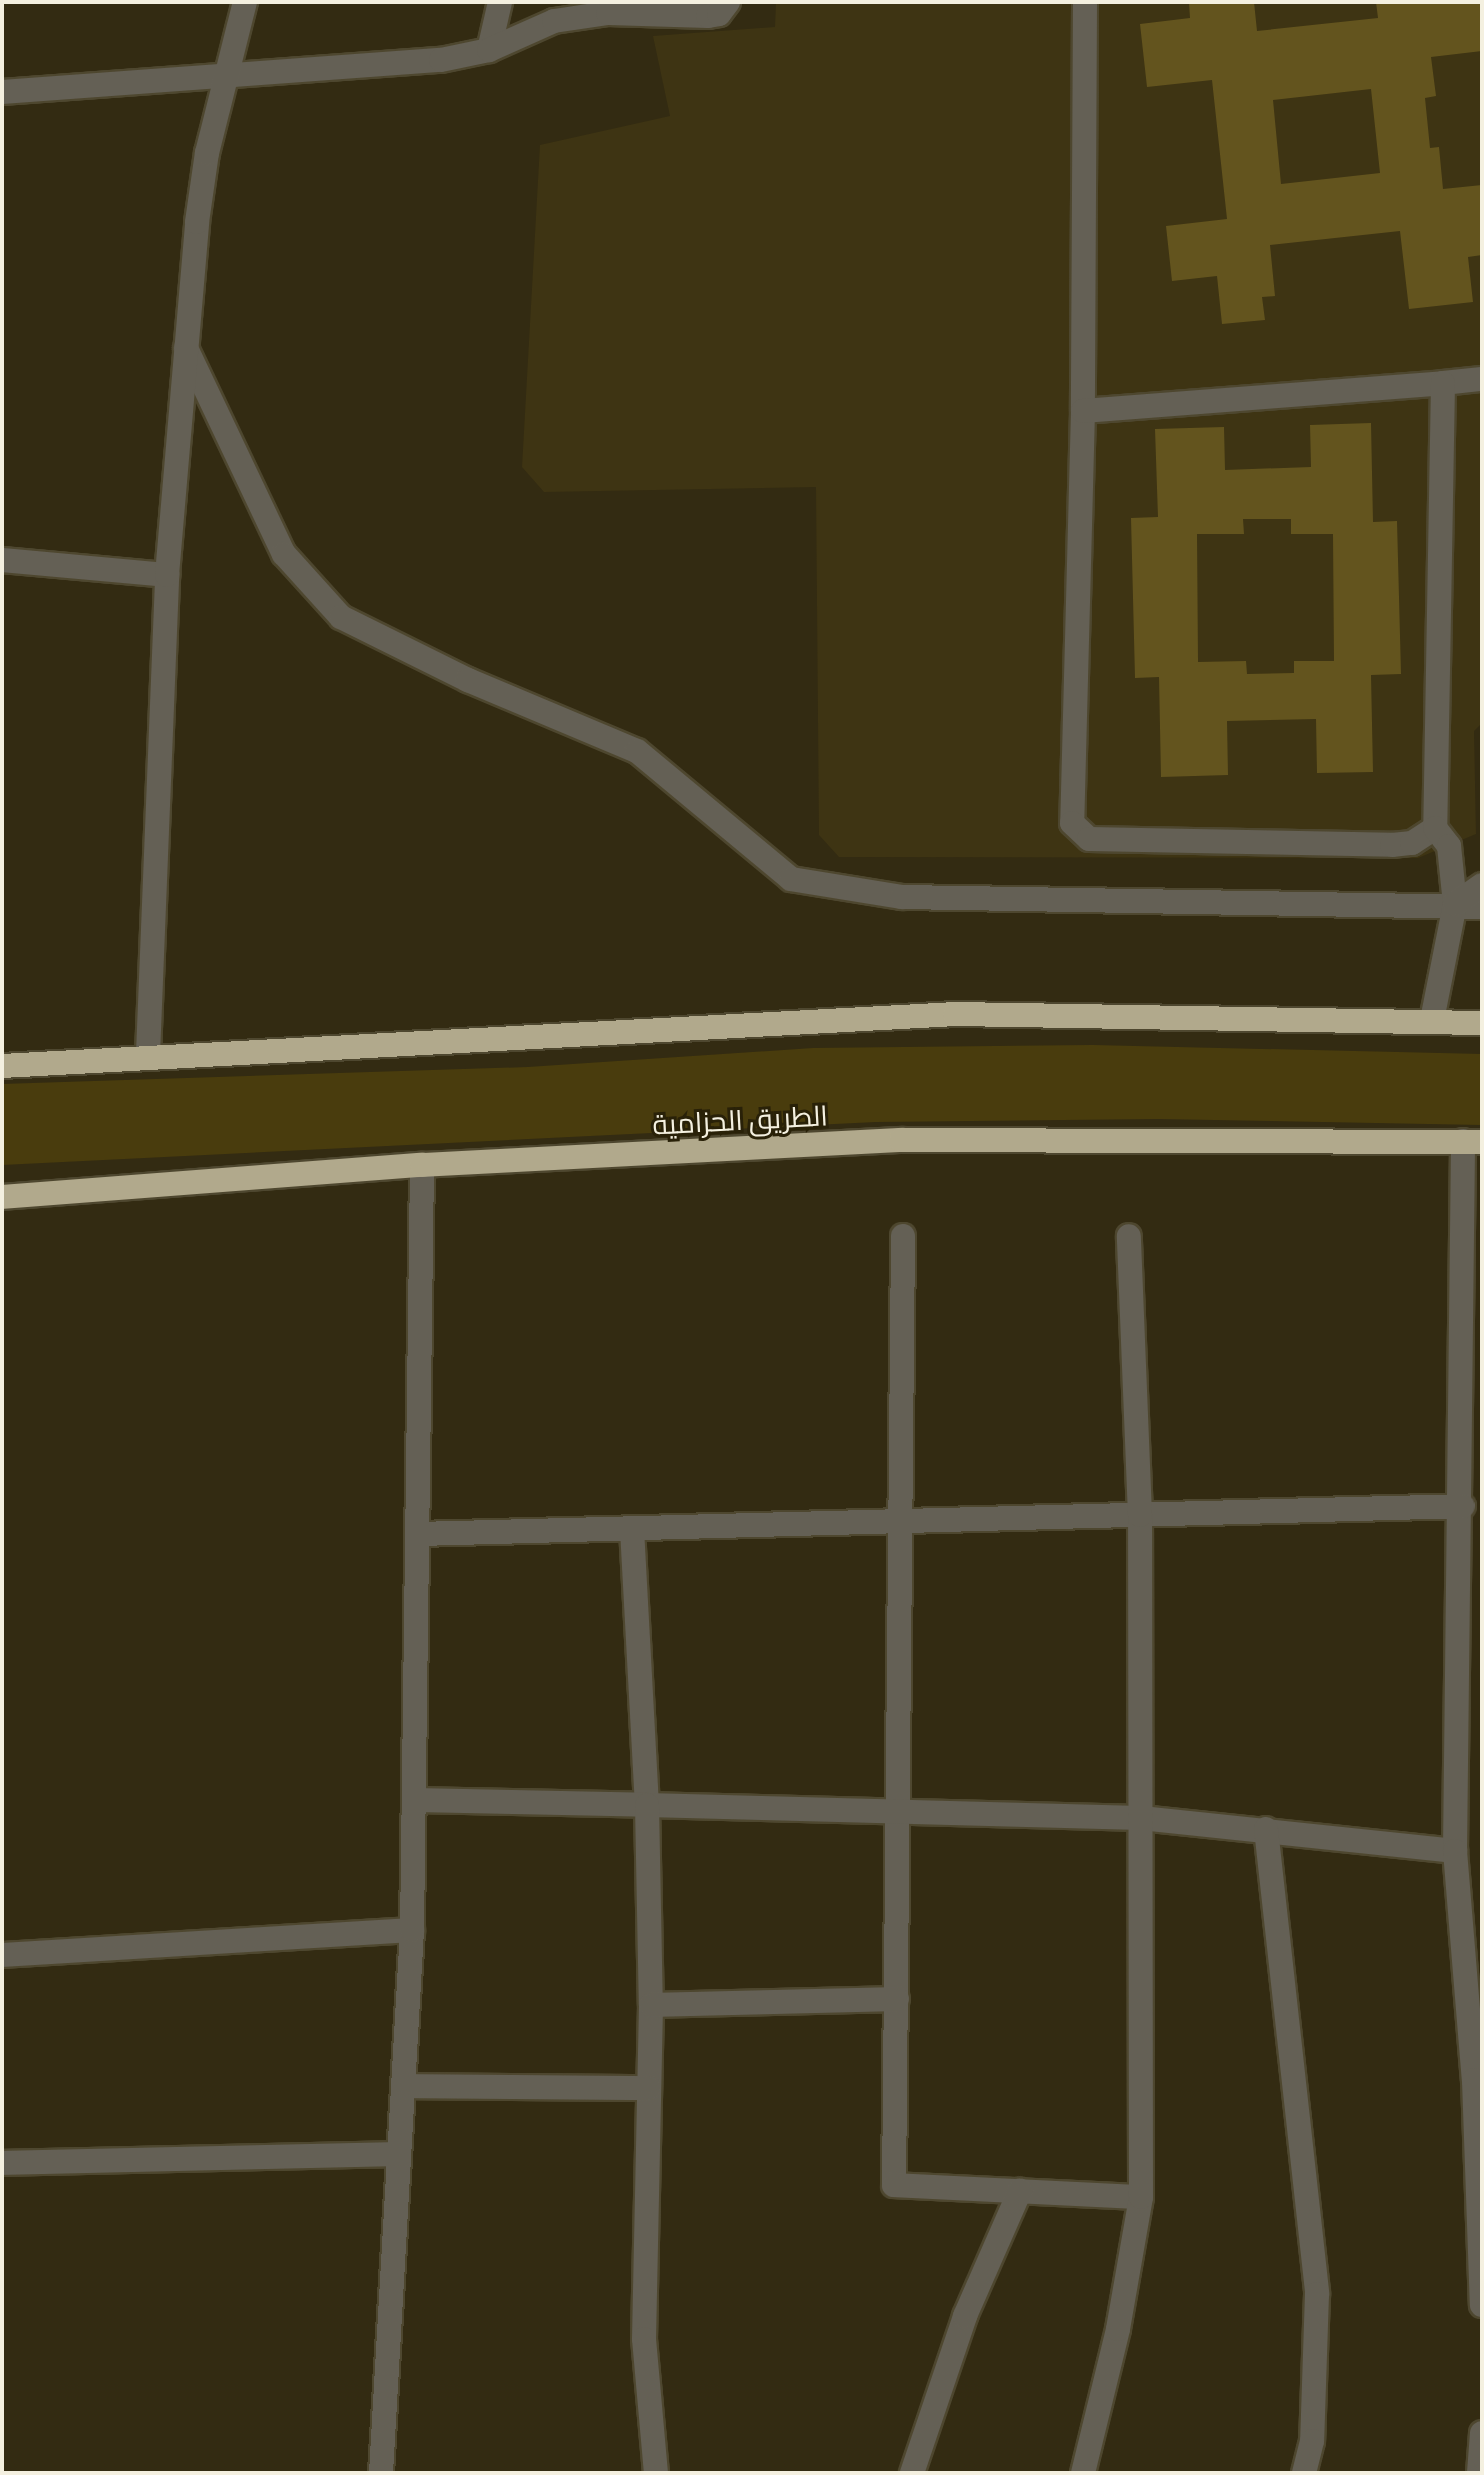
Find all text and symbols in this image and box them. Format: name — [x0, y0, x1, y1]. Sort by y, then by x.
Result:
street label: الطريق الحزامية — [652, 1098, 828, 1140]

